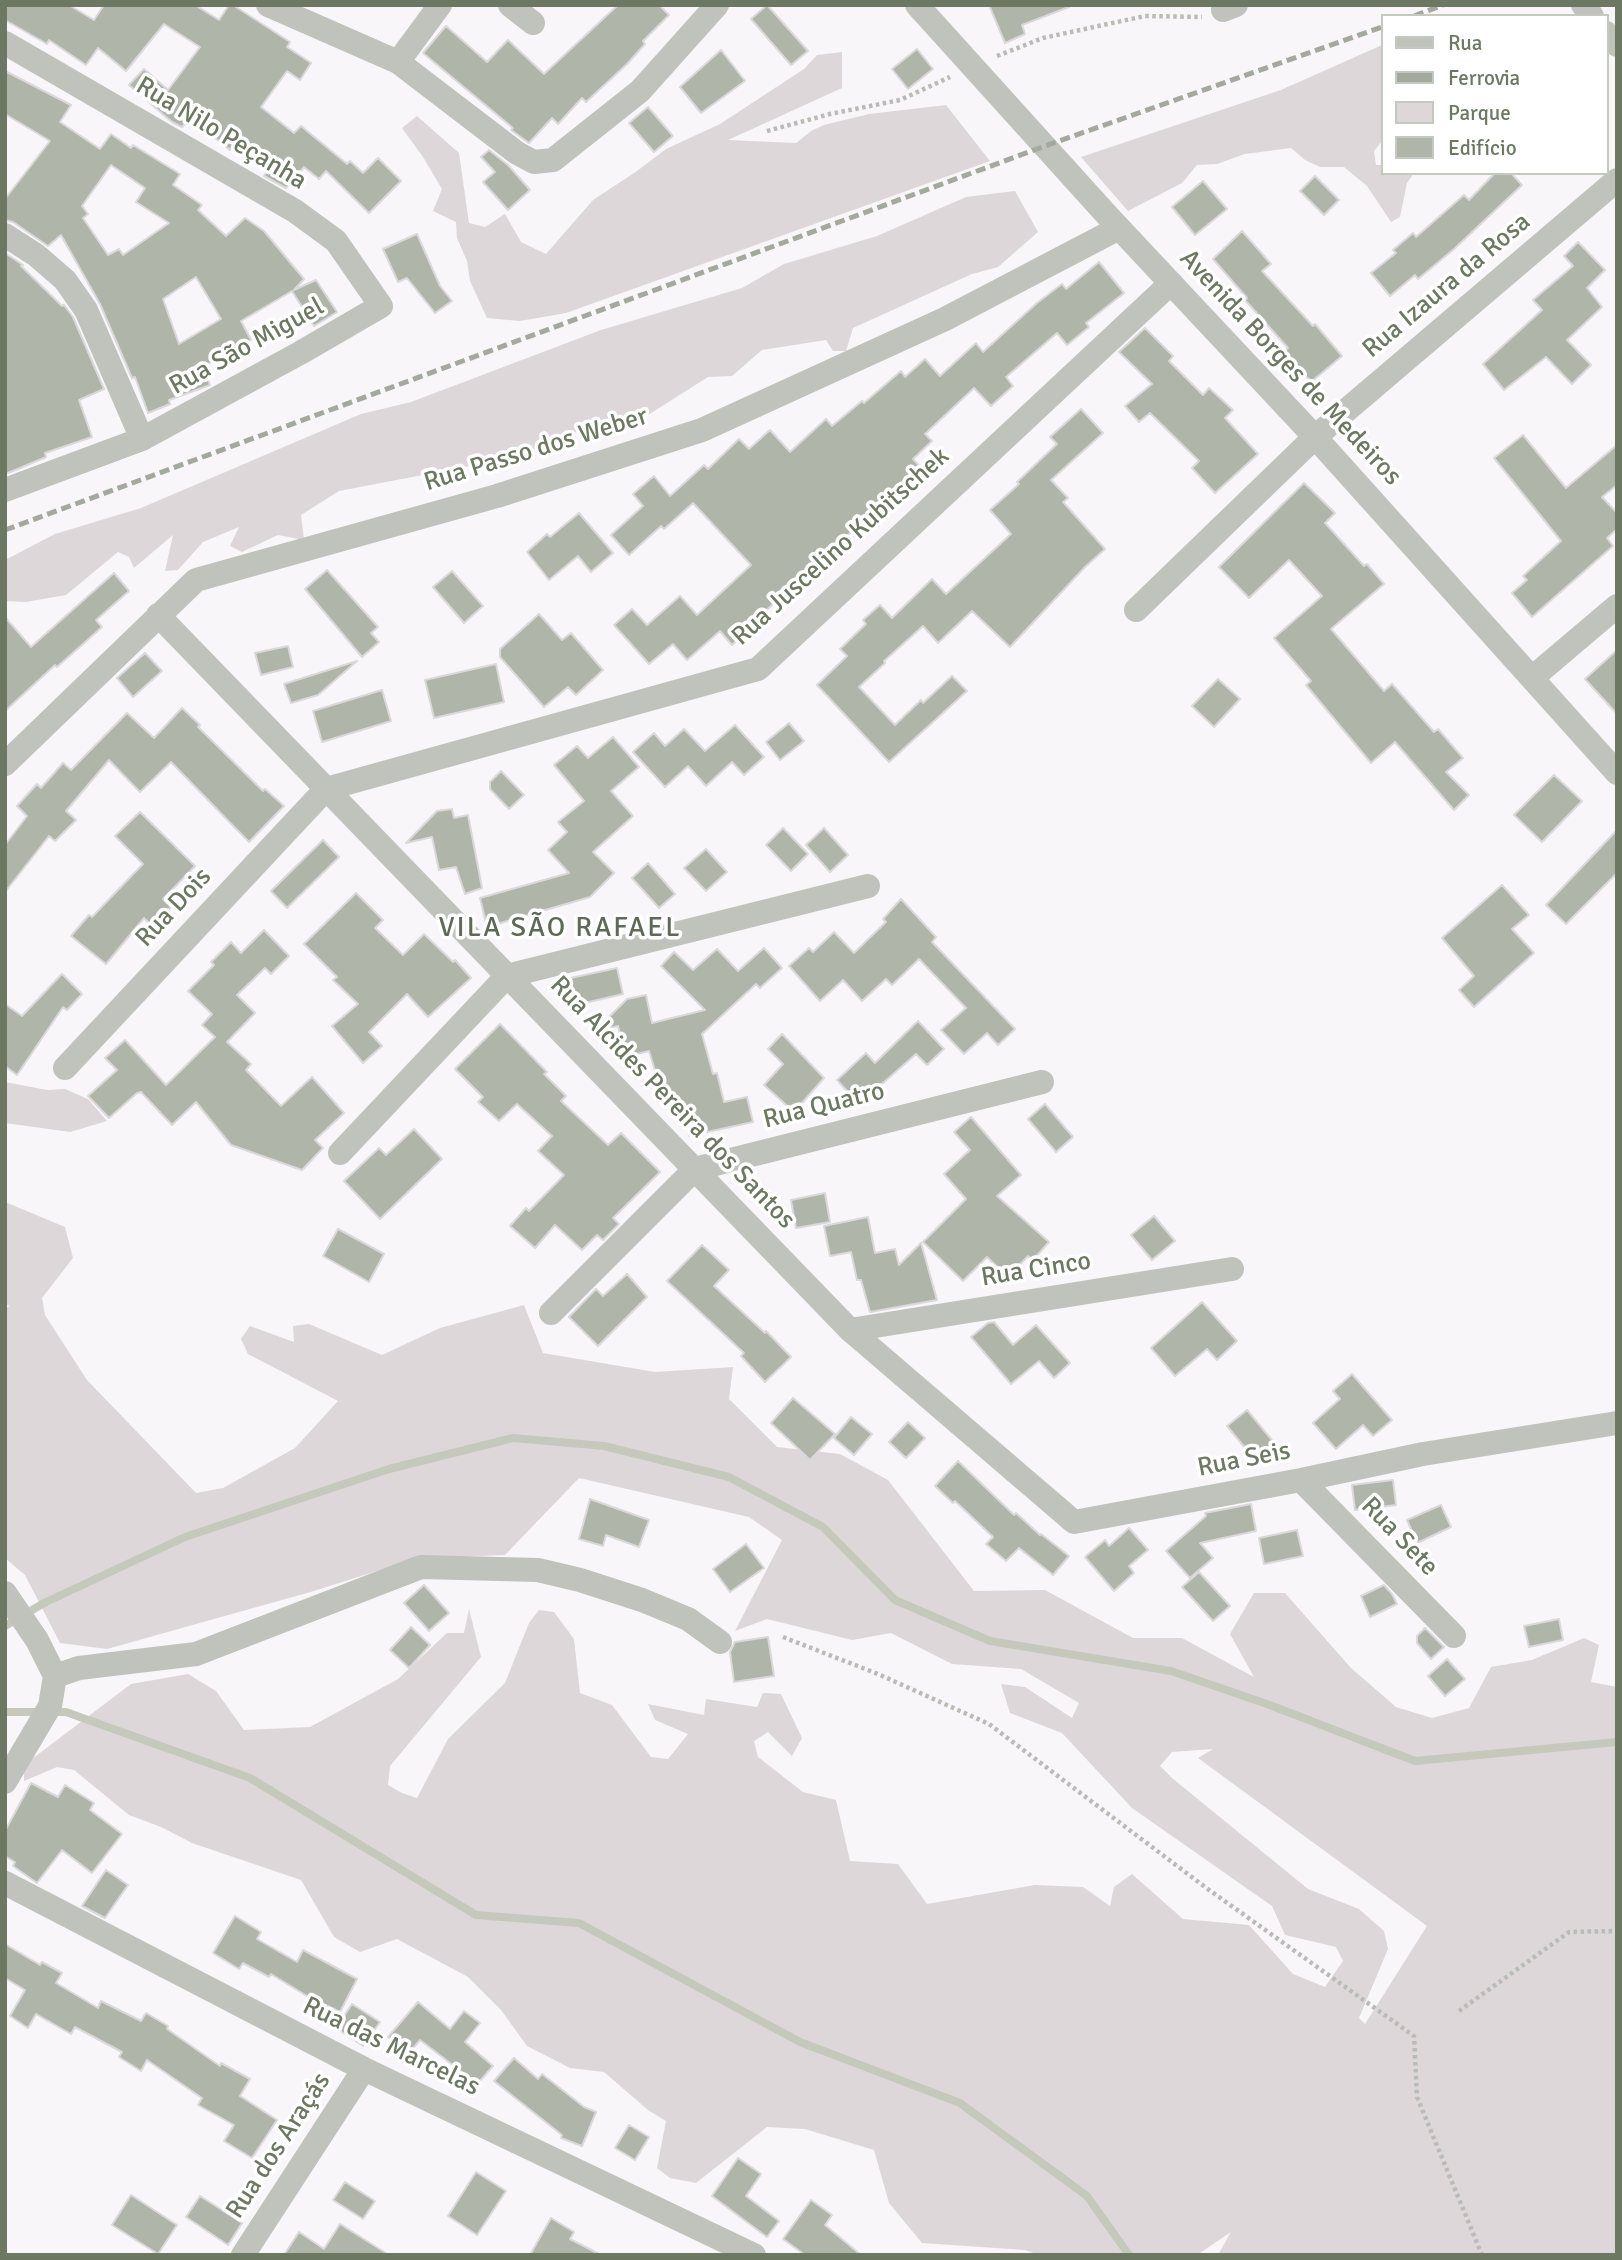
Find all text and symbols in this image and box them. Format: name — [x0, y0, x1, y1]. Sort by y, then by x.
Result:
legend — [1380, 14, 1608, 175]
text: Rua — [1448, 30, 1482, 56]
text: Ferrovia — [1448, 65, 1520, 91]
street label: Rua Nilo Peçanha — [130, 71, 312, 197]
text: Parque — [1448, 100, 1511, 126]
text: Edifício — [1448, 135, 1517, 161]
street label: Rua Izaura da Rosa — [1357, 207, 1537, 365]
street label: Avenida Borges de Medeiros — [1173, 244, 1407, 492]
street label: Rua São Miguel — [164, 292, 330, 402]
street label: Rua Passo dos Weber — [420, 401, 652, 499]
street label: Rua Juscelino Kubitschek — [726, 441, 956, 653]
street label: Rua Dois — [130, 862, 218, 954]
district label: VILA SÃO RAFAEL — [440, 912, 680, 946]
street label: Rua Alcides Pereira dos Santos — [543, 970, 801, 1236]
street label: Rua Quatro — [760, 1076, 888, 1136]
street label: Rua Cinco — [979, 1246, 1093, 1294]
street label: Rua Seis — [1195, 1436, 1293, 1484]
street label: Rua Sete — [1354, 1491, 1444, 1583]
street label: Rua das Marcelas — [298, 1991, 484, 2103]
street label: Rua dos Araçás — [220, 2067, 338, 2225]

